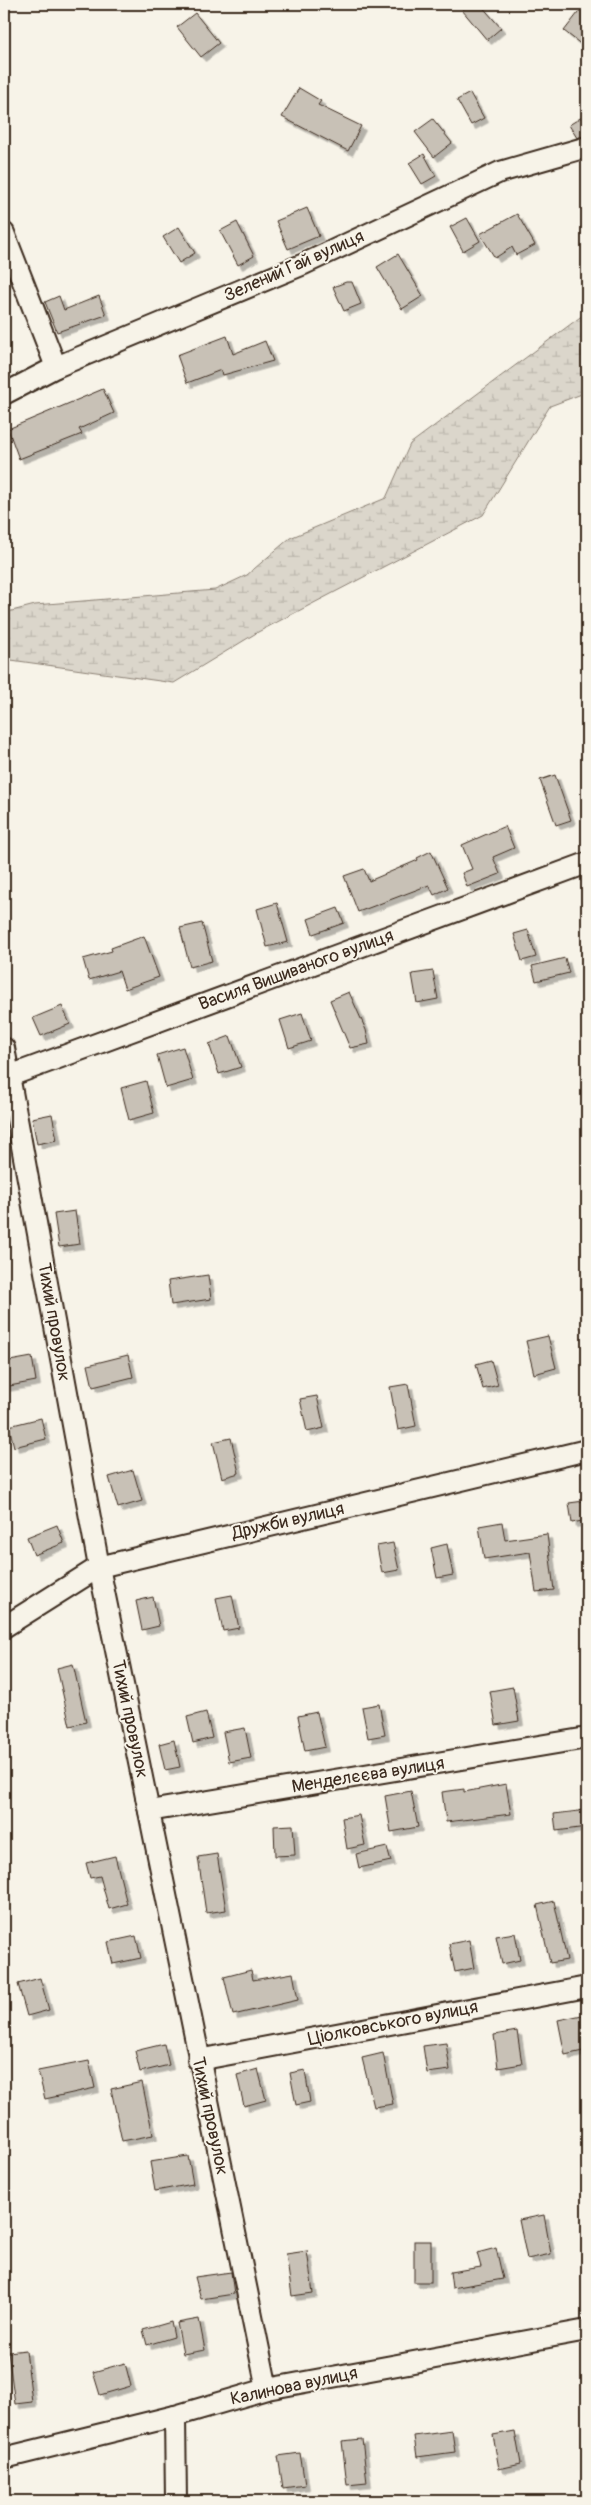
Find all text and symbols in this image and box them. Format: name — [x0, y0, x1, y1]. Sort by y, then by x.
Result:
street label: Зелений Гай вулиця — [220, 225, 368, 307]
street label: Василя Вишиваного вулиця — [195, 924, 397, 1016]
street label: Тихий провулок — [32, 1261, 76, 1383]
street label: Дружби вулиця — [229, 1497, 346, 1545]
street label: Тихий провулок — [106, 1658, 154, 1780]
street label: Менделєєва вулиця — [290, 1752, 446, 1798]
street label: Ціолковського вулиця — [306, 1995, 480, 2051]
street label: Тихий провулок — [186, 2055, 234, 2177]
street label: Калинова вулиця — [228, 2361, 360, 2411]

